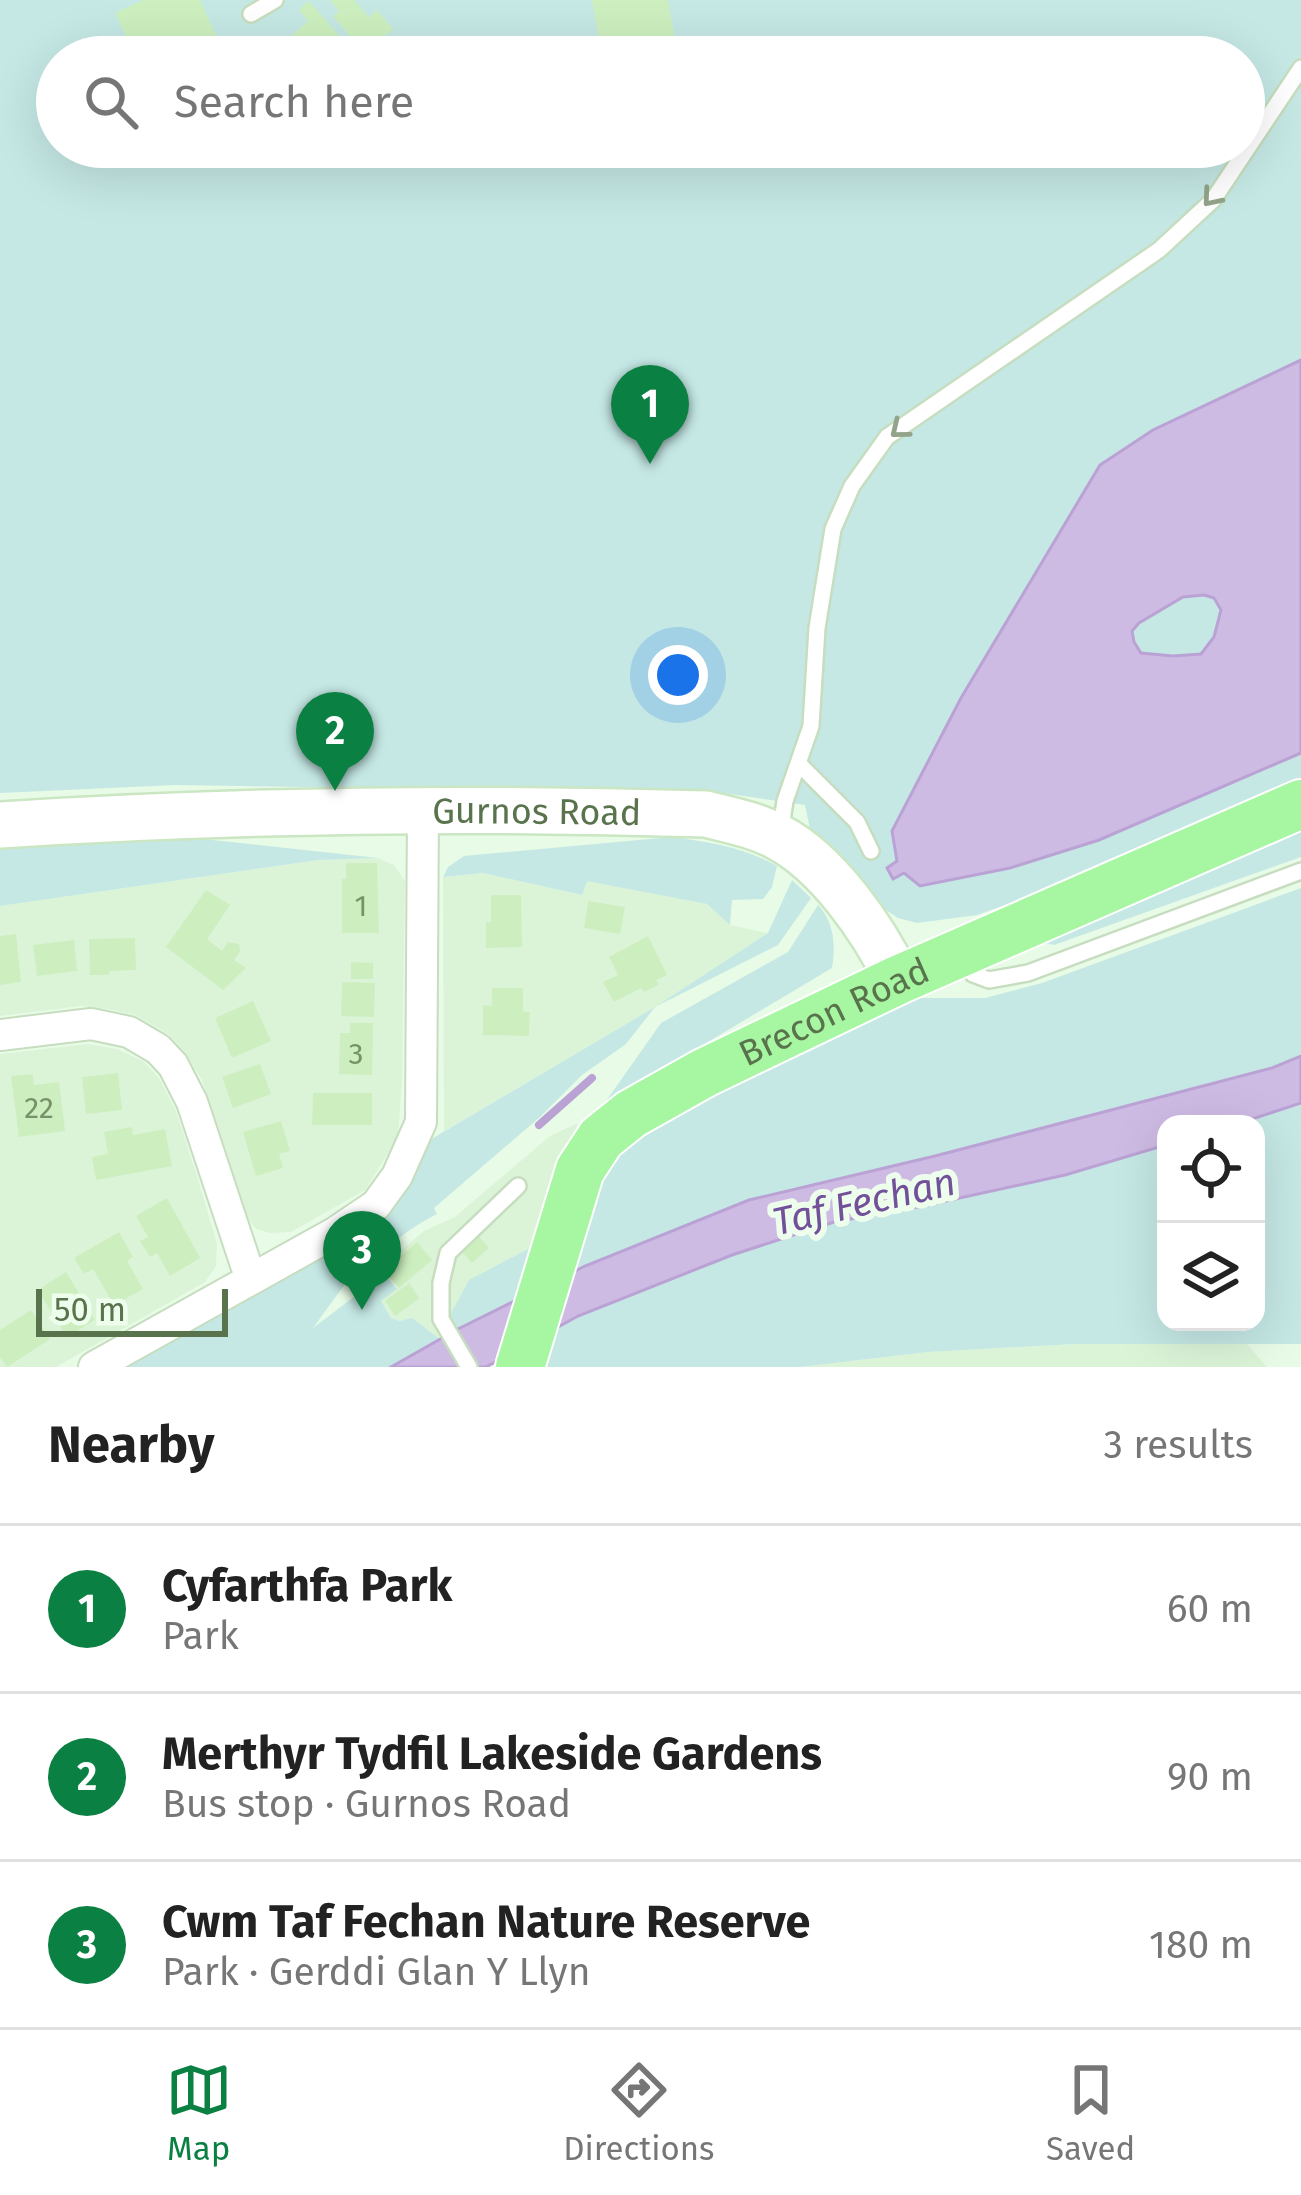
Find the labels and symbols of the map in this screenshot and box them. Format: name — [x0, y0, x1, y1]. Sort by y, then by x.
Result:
one-way arrow — [1203, 184, 1225, 206]
pin: 1 — [611, 365, 689, 464]
one-way arrow — [891, 416, 913, 437]
your location — [648, 645, 708, 705]
pin: 2 — [296, 692, 374, 791]
street label: Gurnos Road — [432, 789, 642, 835]
house number: 1 — [355, 888, 368, 924]
street label: Brecon Road — [732, 948, 936, 1076]
house number: 3 — [349, 1036, 363, 1072]
house number: 22 — [24, 1090, 54, 1126]
water label: Taf Fechan — [768, 1159, 960, 1245]
pin: 3 — [323, 1211, 401, 1310]
scale bar — [36, 1283, 228, 1336]

